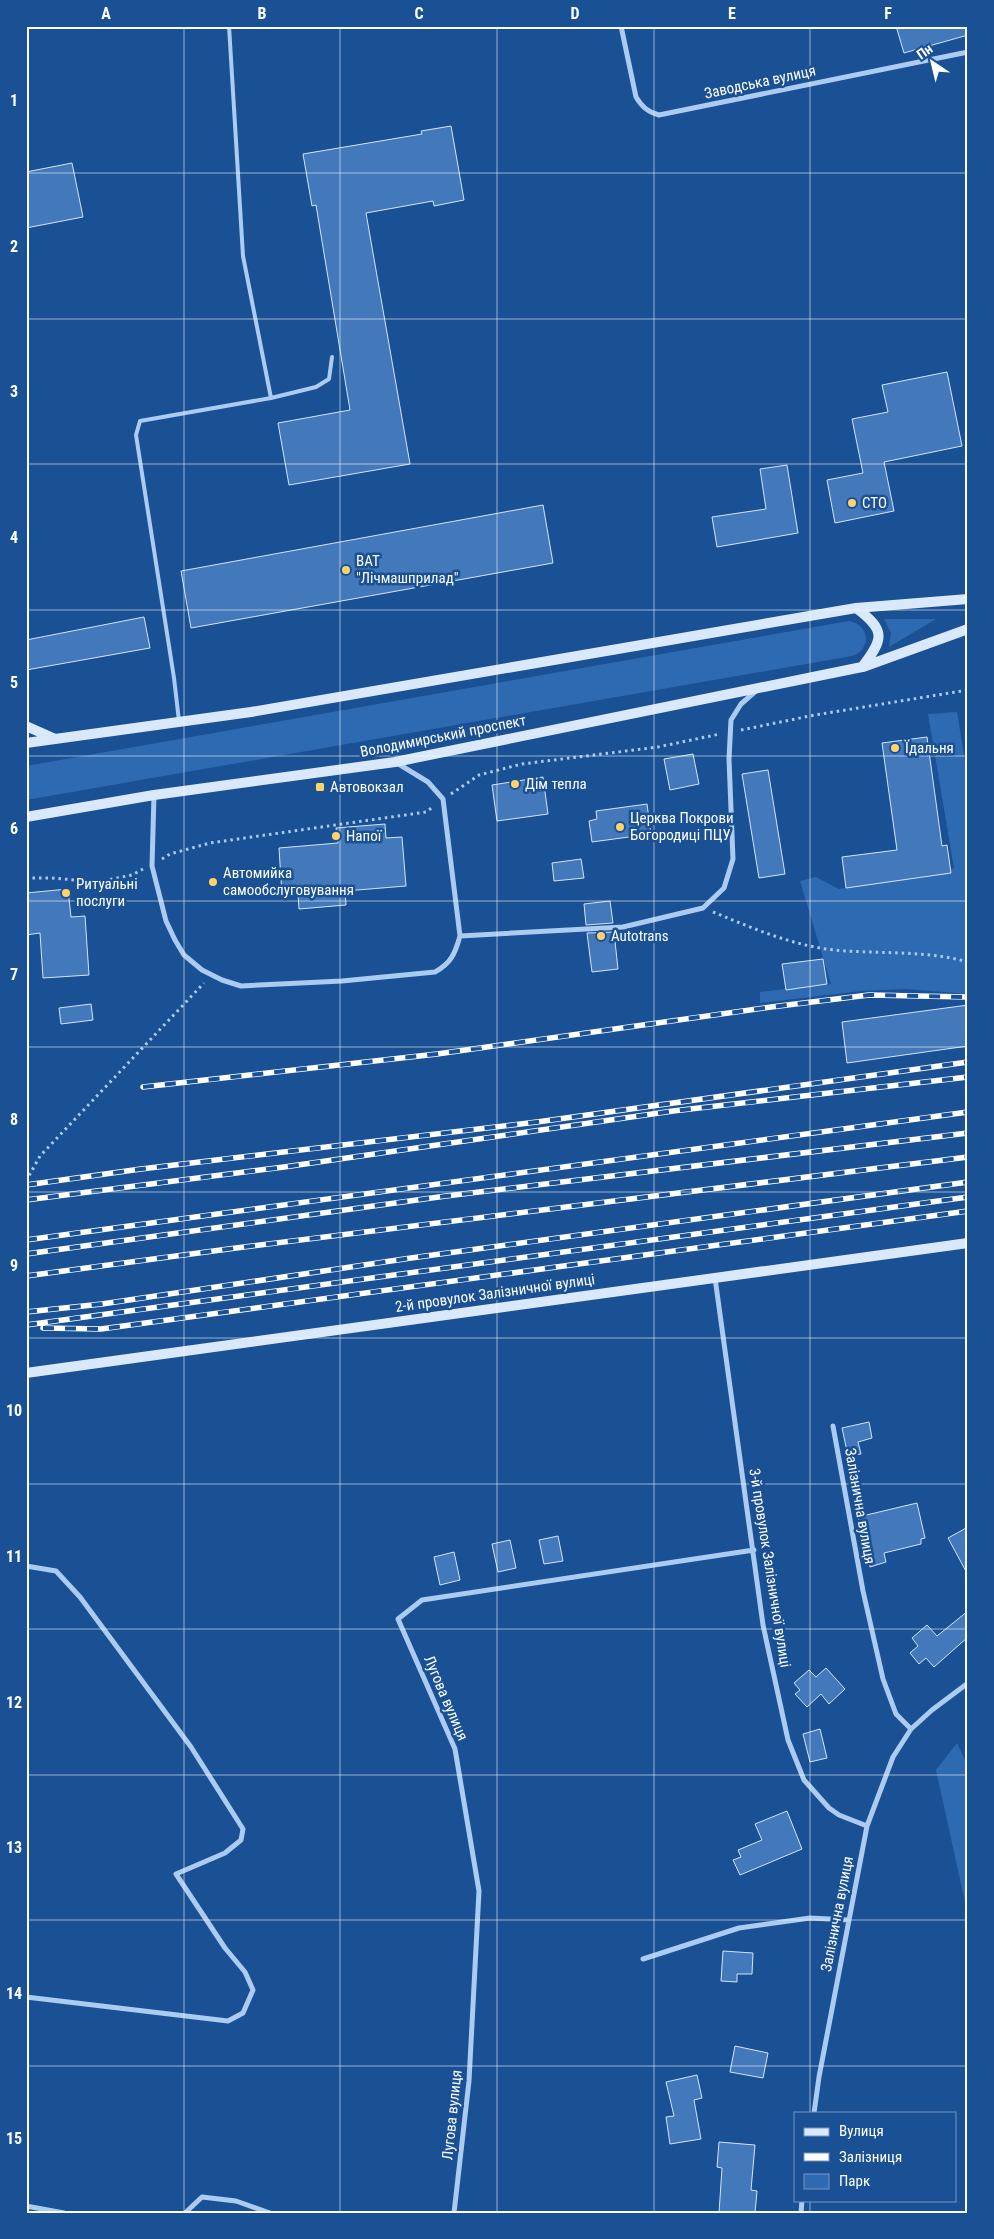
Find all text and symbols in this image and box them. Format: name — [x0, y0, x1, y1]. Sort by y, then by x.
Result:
text: A — [101, 4, 111, 23]
text: B — [258, 4, 267, 23]
text: C — [414, 4, 424, 23]
text: D — [570, 4, 580, 23]
text: E — [728, 4, 736, 23]
text: F — [884, 4, 892, 23]
north arrow — [906, 38, 956, 88]
text: Пн — [914, 40, 936, 62]
street label: Заводська вулиця — [703, 61, 817, 103]
text: 1 — [10, 91, 18, 110]
text: 2 — [10, 237, 18, 256]
text: 3 — [10, 382, 18, 401]
place label: СТО — [862, 494, 887, 512]
marker: СТО — [846, 497, 858, 509]
text: 4 — [10, 528, 18, 547]
place label: ВАТ "Лічмашприлад" — [356, 552, 459, 587]
marker: ВАТ "Лічмашприлад" — [340, 564, 352, 576]
text: 5 — [10, 673, 18, 692]
street label: Володимирський проспект — [359, 711, 527, 761]
place label: Їдальня — [904, 739, 954, 757]
marker: Їдальня — [889, 742, 901, 754]
place label: Дім тепла — [525, 775, 587, 793]
place label: Автовокзал — [330, 778, 404, 796]
marker: Дім тепла — [509, 778, 521, 790]
marker: Автовокзал — [314, 781, 326, 793]
place label: Церква Покрови Богородиці ПЦУ — [630, 809, 734, 844]
text: 6 — [10, 819, 18, 838]
marker: Церква Покрови Богородиці ПЦУ — [614, 821, 626, 833]
place label: Напої — [346, 827, 383, 845]
marker: Напої — [330, 830, 342, 842]
place label: Автомийка самообслуговування — [223, 864, 354, 899]
place label: Ритуальні послуги — [76, 875, 138, 910]
marker: Автомийка самообслуговування — [207, 876, 219, 888]
marker: Ритуальні послуги — [60, 887, 72, 899]
place label: Autotrans — [611, 927, 669, 945]
marker: Autotrans — [595, 930, 607, 942]
text: 7 — [10, 965, 18, 984]
text: 8 — [10, 1110, 18, 1129]
text: 9 — [10, 1256, 18, 1275]
street label: 2-й провулок Залізничної вулиці — [394, 1270, 596, 1316]
text: 10 — [6, 1401, 22, 1420]
street label: Залізнична вулиця — [841, 1447, 879, 1565]
street label: 3-й провулок Залізничної вулиці — [745, 1467, 795, 1669]
text: 11 — [6, 1547, 22, 1566]
street label: Лугова вулиця — [420, 1653, 472, 1743]
text: 12 — [6, 1693, 22, 1712]
text: 13 — [6, 1838, 22, 1857]
street label: Залізнична вулиця — [817, 1855, 857, 1973]
text: 14 — [6, 1984, 22, 2003]
street label: Лугова вулиця — [438, 2069, 466, 2161]
legend — [794, 2112, 956, 2202]
text: Вулиця — [839, 2122, 884, 2140]
text: 15 — [6, 2129, 22, 2148]
text: Залізниця — [839, 2148, 902, 2166]
text: Парк — [839, 2172, 870, 2190]

